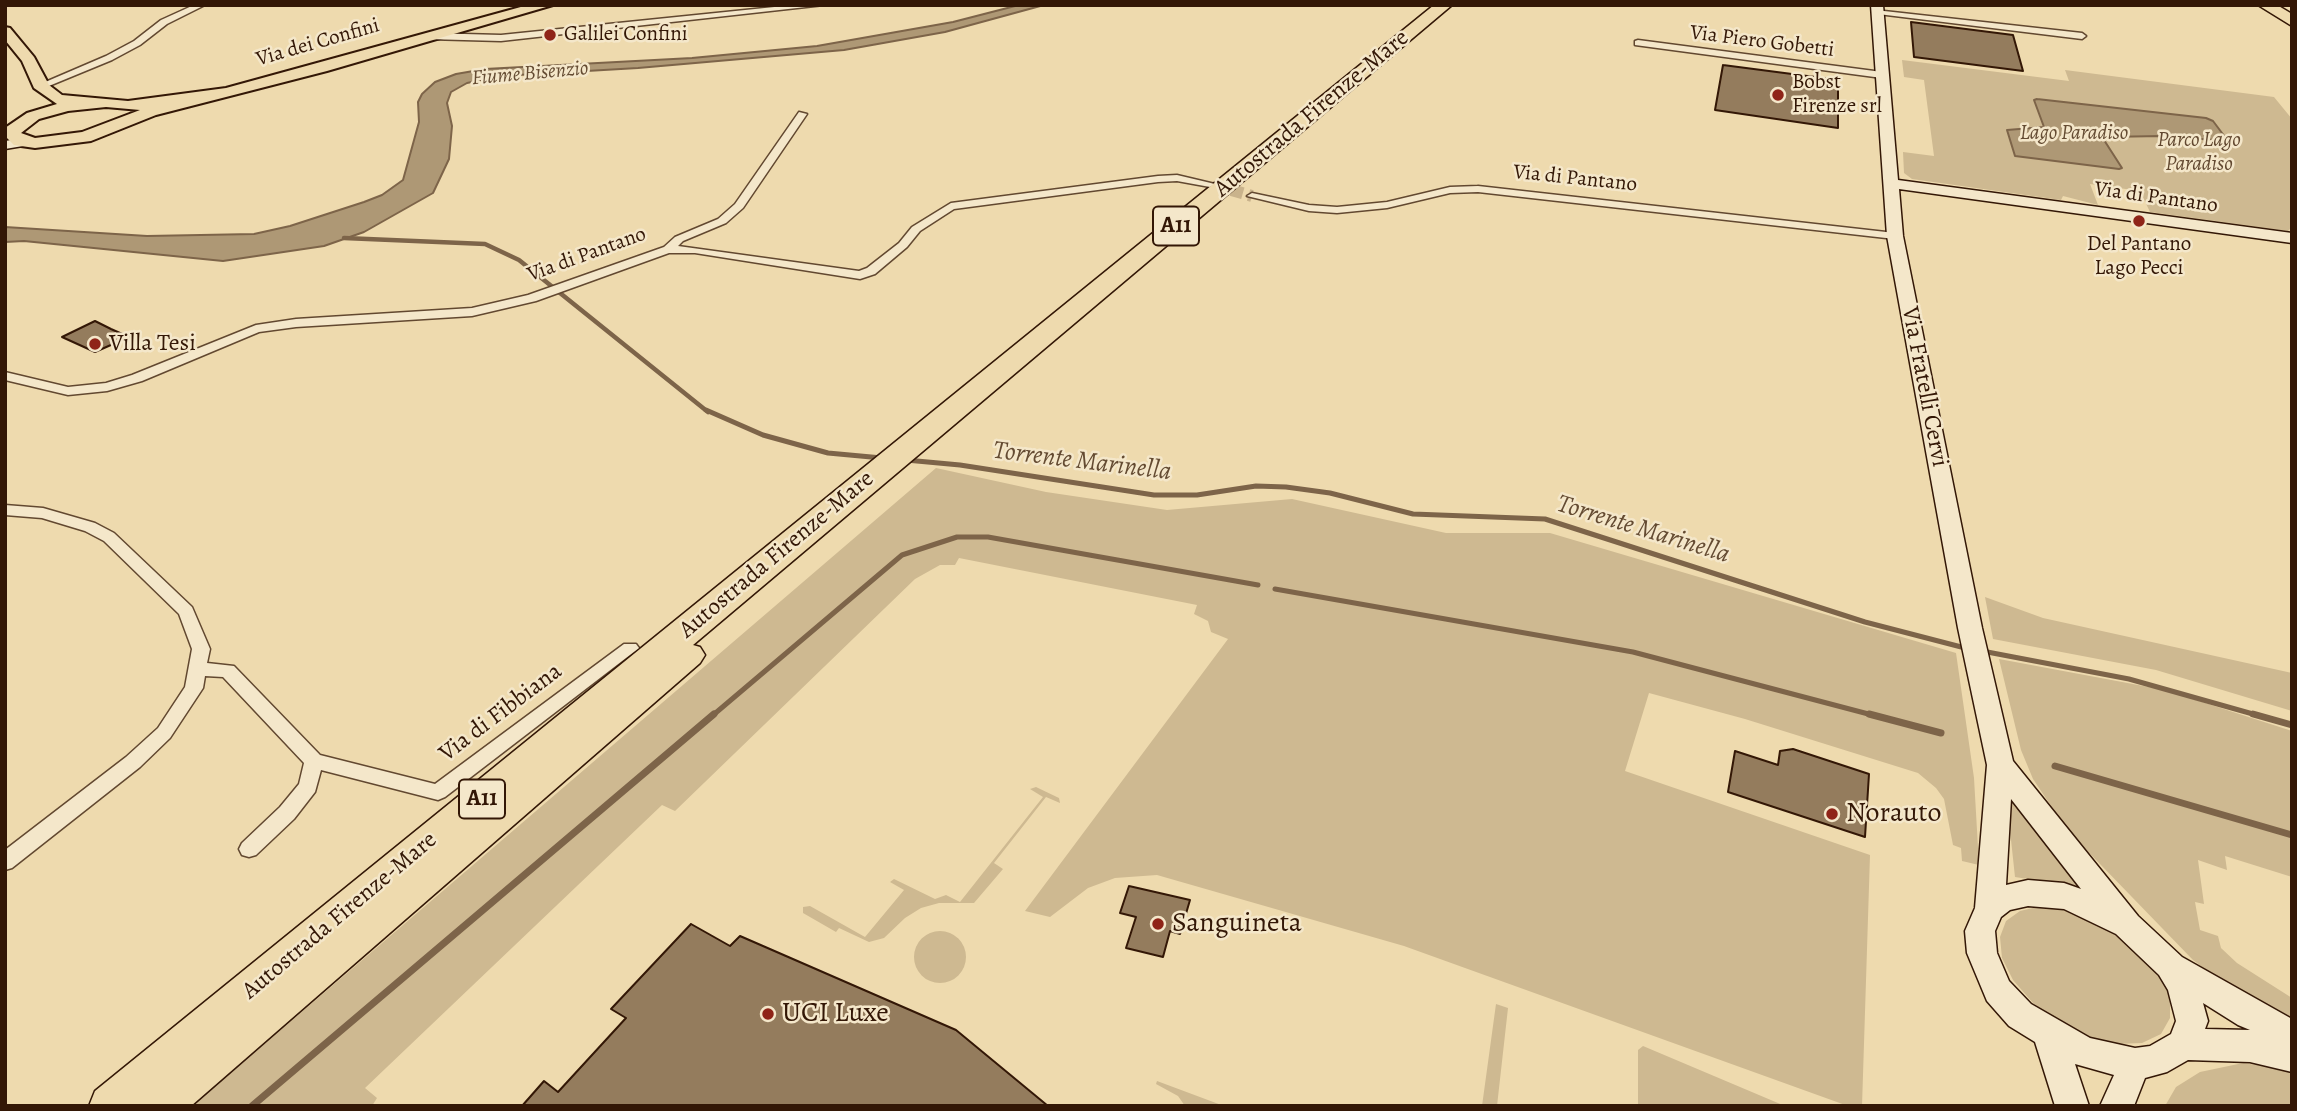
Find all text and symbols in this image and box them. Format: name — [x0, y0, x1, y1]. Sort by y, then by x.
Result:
street label: Via dei Confini — [253, 13, 383, 73]
street label: Via Piero Gobetti — [1689, 21, 1835, 63]
place label: Galilei Confini — [564, 22, 688, 48]
street label: Autostrada Firenze-Mare — [1209, 24, 1415, 204]
marker: Galilei Confini — [542, 27, 558, 43]
water label: Fiume Bisenzio — [471, 56, 589, 92]
place label: Bobst Firenze srl — [1792, 70, 1882, 120]
marker: Bobst Firenze srl — [1770, 87, 1786, 103]
water label: Lago Paradiso — [2020, 121, 2128, 147]
park label: Parco Lago Paradiso — [2157, 128, 2241, 178]
street label: Via di Pantano — [1512, 160, 1638, 198]
street label: Via di Pantano — [2093, 177, 2219, 219]
road number: A11 — [1153, 206, 1199, 246]
marker: Del Pantano Lago Pecci — [2131, 213, 2147, 229]
street label: Via di Pantano — [524, 222, 650, 288]
place label: Del Pantano Lago Pecci — [2087, 232, 2191, 282]
street label: Via Fratelli Cervi — [1894, 304, 1954, 470]
place label: Villa Tesi — [109, 330, 196, 358]
marker: Villa Tesi — [87, 336, 103, 352]
water label: Torrente Marinella — [991, 436, 1173, 488]
street label: Autostrada Firenze-Mare — [674, 465, 880, 645]
water label: Torrente Marinella — [1553, 489, 1733, 571]
street label: Via di Fibbiana — [434, 658, 568, 768]
road number: A11 — [459, 779, 505, 818]
place label: Norauto — [1846, 797, 1941, 831]
marker: Norauto — [1824, 806, 1840, 822]
street label: Autostrada Firenze-Mare — [237, 826, 443, 1006]
place label: Sanguineta — [1172, 907, 1302, 941]
marker: Sanguineta — [1150, 916, 1166, 932]
place label: UCI Luxe — [782, 997, 889, 1031]
marker: UCI Luxe — [760, 1006, 776, 1022]

